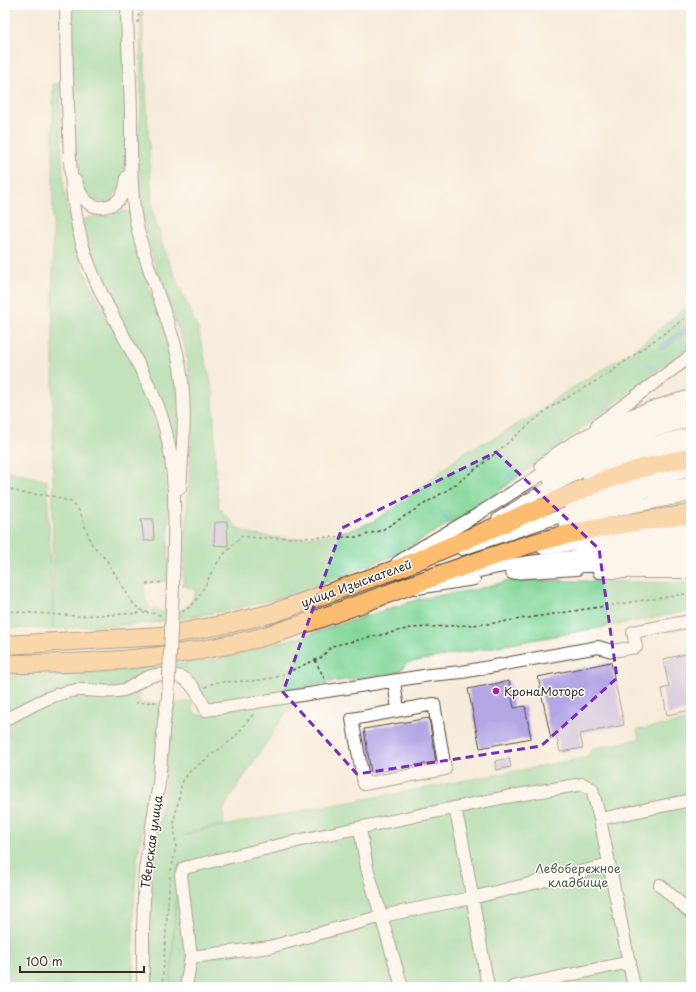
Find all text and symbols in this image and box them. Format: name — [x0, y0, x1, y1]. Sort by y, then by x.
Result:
street label: улица Изыскателей — [298, 555, 414, 611]
place label: КронаМоторс — [504, 682, 584, 700]
marker: КронаМоторс — [491, 686, 501, 696]
street label: Тверская улица — [136, 794, 167, 890]
park label: Левобережное кладбище — [535, 859, 621, 891]
scale bar — [20, 948, 144, 974]
text: 100 m — [26, 952, 63, 970]

